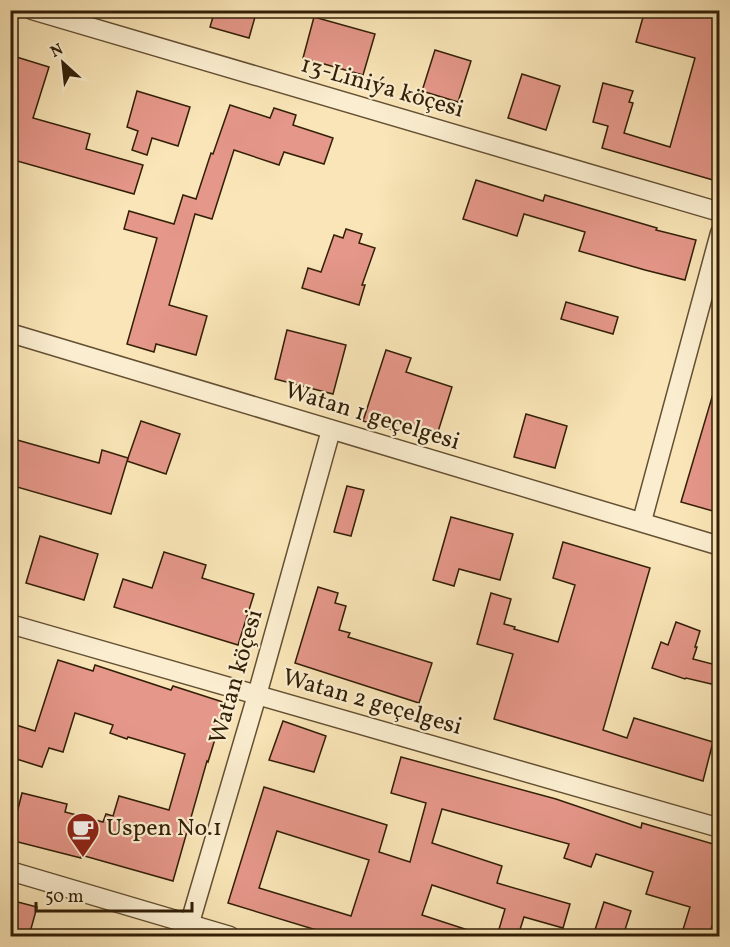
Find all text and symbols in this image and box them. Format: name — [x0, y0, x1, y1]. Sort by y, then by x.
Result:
north arrow — [33, 33, 93, 93]
text: N — [47, 39, 68, 64]
street label: 13-Liniýa köçesi — [297, 49, 467, 127]
street label: Watan 1 geçelgesi — [280, 374, 464, 460]
street label: Watan köçesi — [202, 606, 272, 748]
street label: Watan 2 geçelgesi — [278, 661, 466, 745]
cafe icon: Uspen No.1 — [65, 811, 101, 858]
place label: Uspen No.1 — [106, 812, 222, 846]
scale bar — [36, 875, 192, 913]
text: 50 m — [45, 885, 84, 910]

